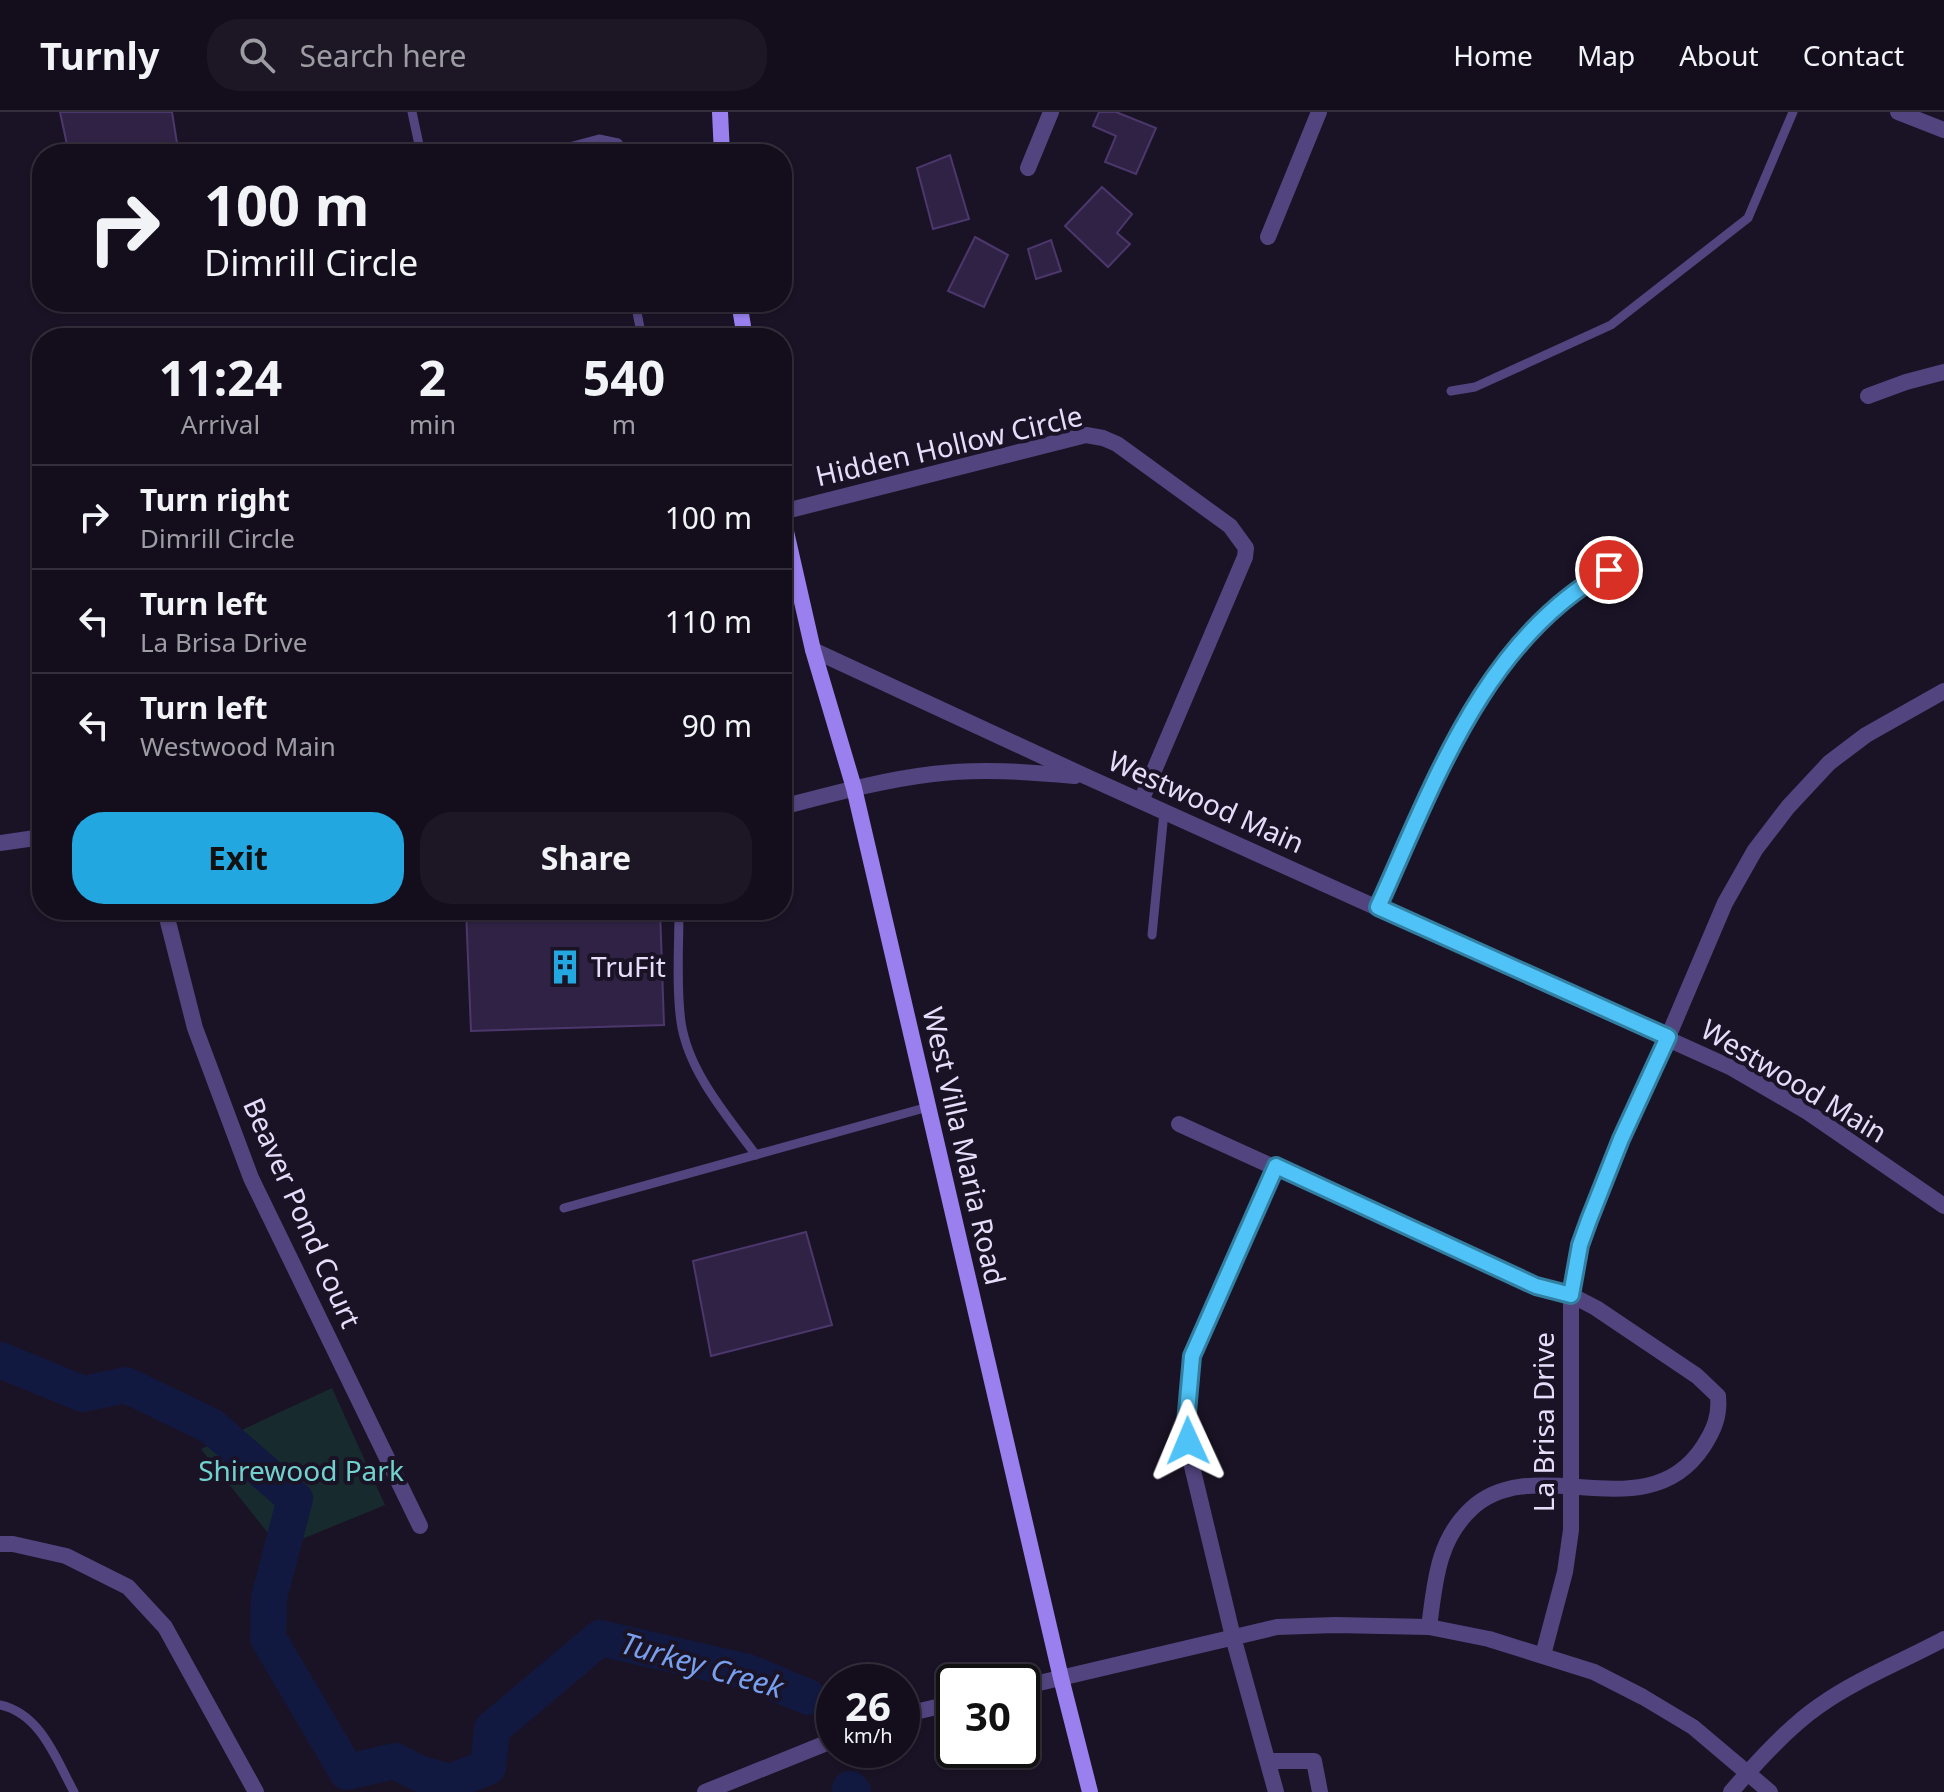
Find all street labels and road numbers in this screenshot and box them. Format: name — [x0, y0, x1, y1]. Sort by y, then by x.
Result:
street label: Hidden Hollow Circle — [812, 396, 1086, 494]
street label: Westwood Main — [1102, 741, 1310, 861]
street label: West Villa Maria Road — [915, 1003, 1015, 1288]
street label: Westwood Main — [1694, 1010, 1895, 1151]
street label: Beaver Pond Court — [235, 1092, 371, 1334]
street label: La Brisa Drive — [1524, 1332, 1562, 1512]

